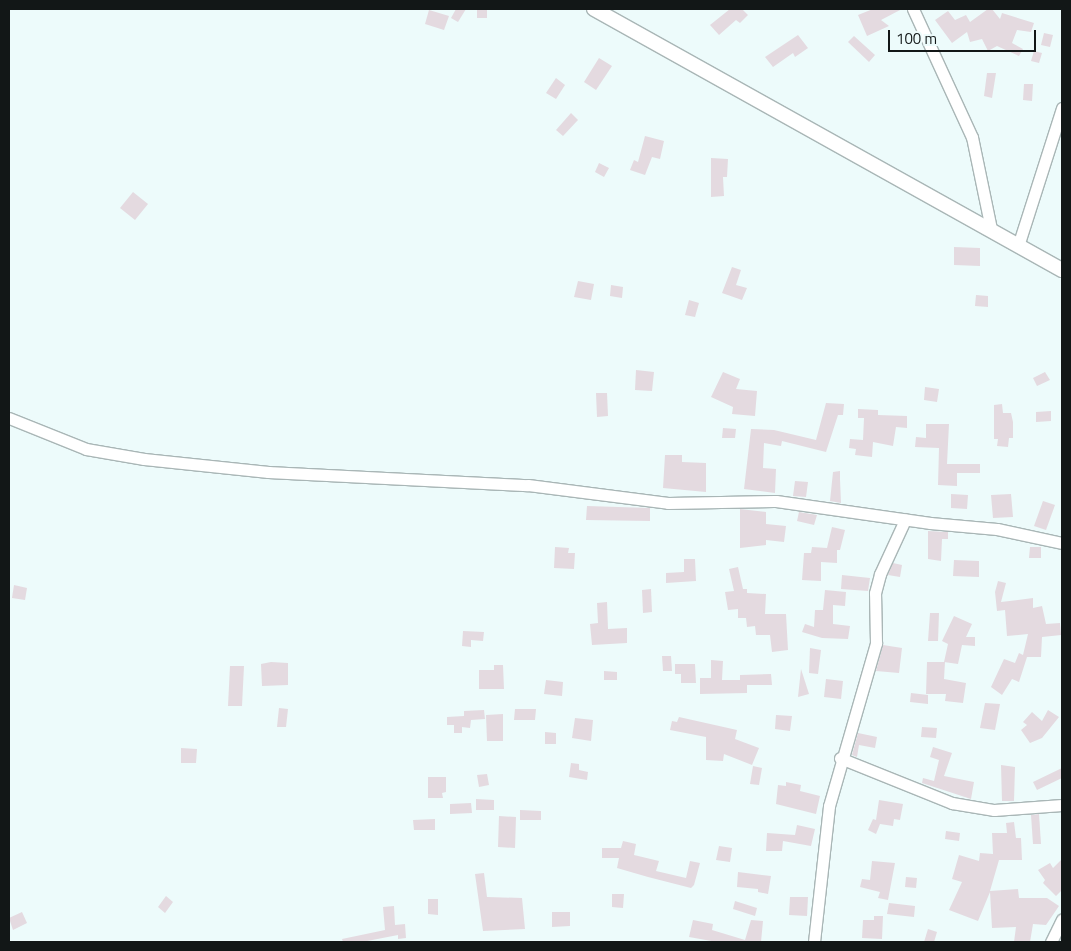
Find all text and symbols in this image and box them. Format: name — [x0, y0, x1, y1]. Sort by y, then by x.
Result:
scale bar — [891, 20, 1038, 52]
text: 100 m — [896, 27, 937, 50]

